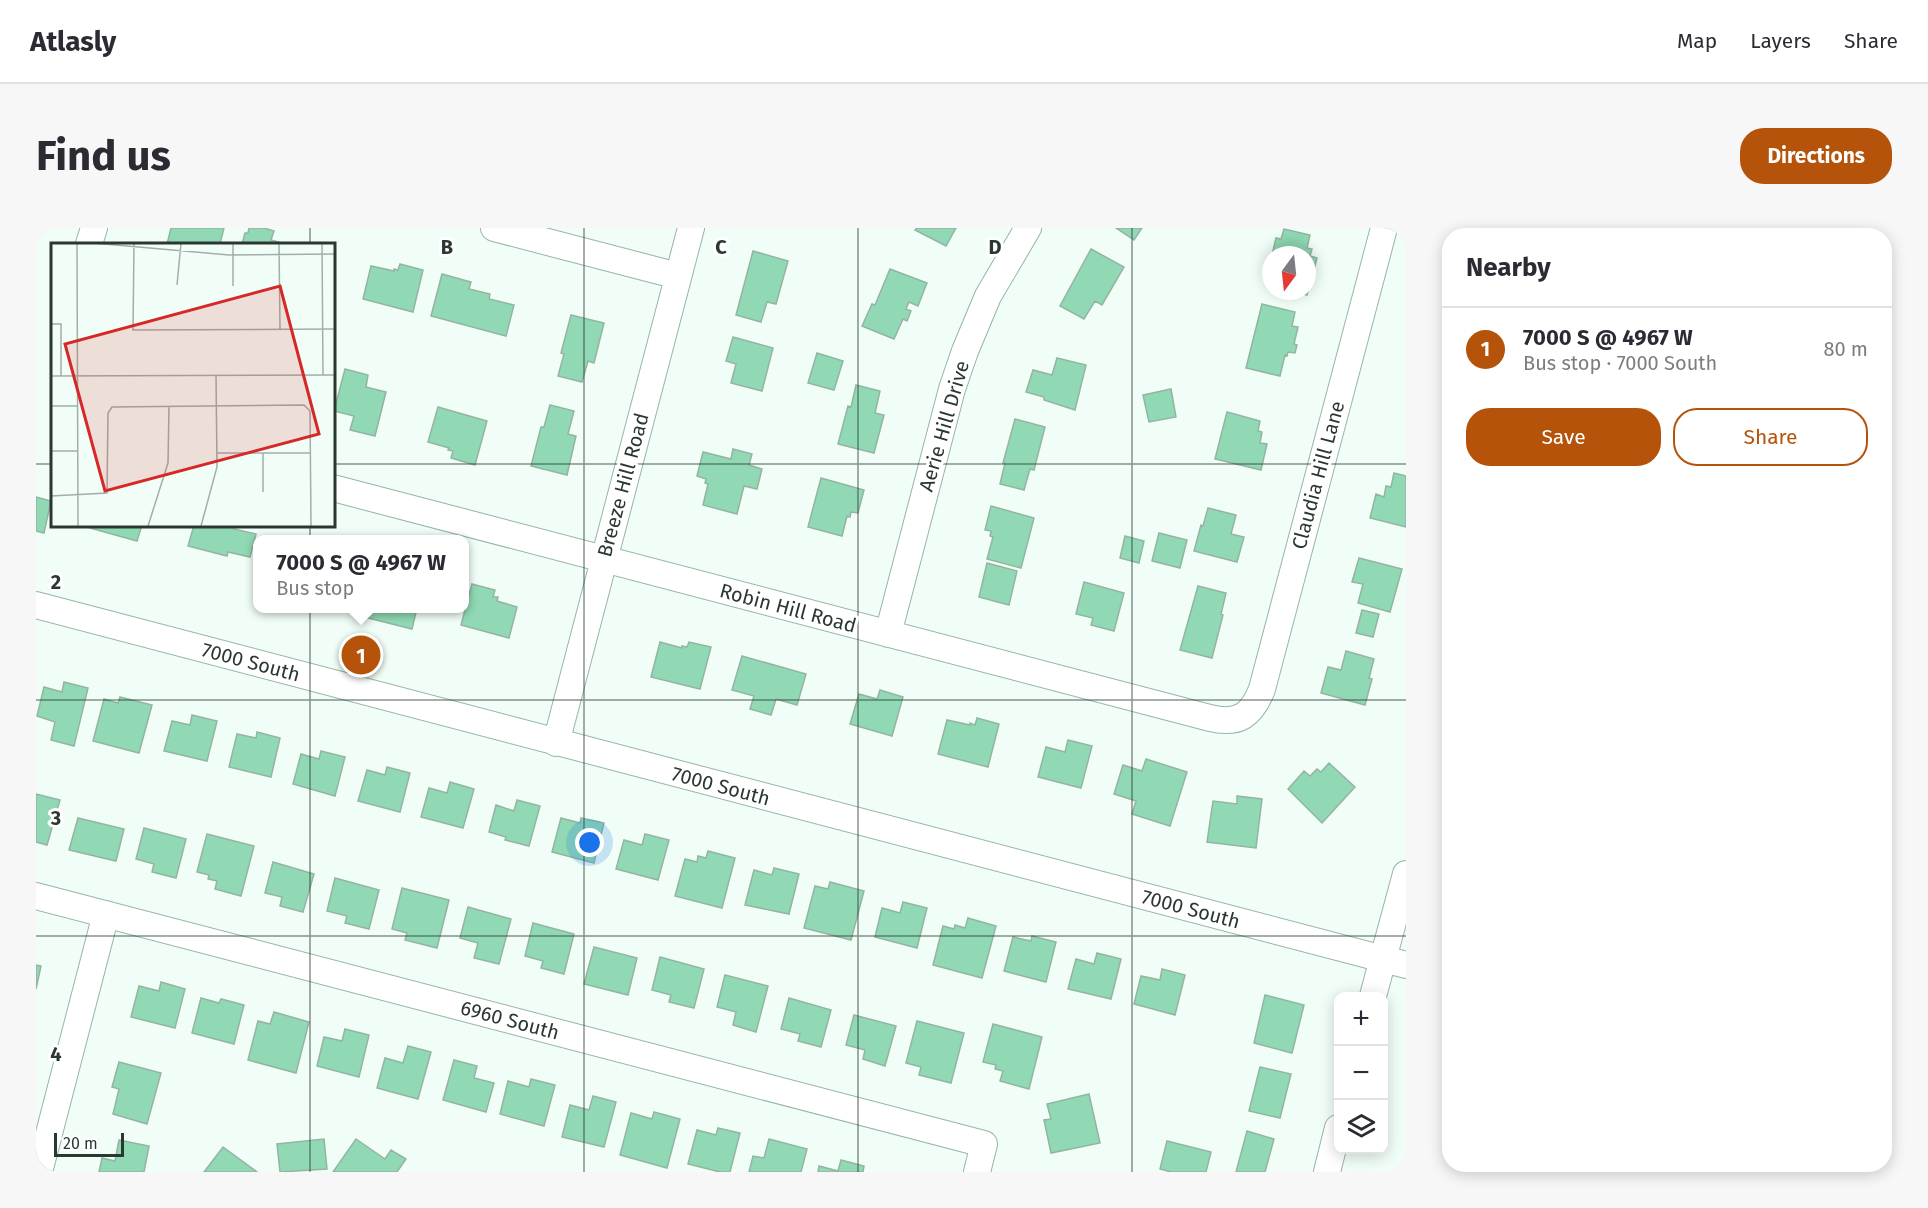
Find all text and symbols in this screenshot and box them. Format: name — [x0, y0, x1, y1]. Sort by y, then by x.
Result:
text: Atlasly — [30, 25, 116, 58]
text: Map — [1677, 28, 1717, 54]
text: Layers — [1750, 28, 1811, 54]
text: Share — [1844, 28, 1898, 54]
button: Directions — [1740, 128, 1892, 184]
text: Find us — [36, 131, 171, 181]
text: B — [441, 235, 453, 259]
text: C — [715, 235, 727, 259]
text: D — [988, 235, 1002, 259]
inset map — [51, 243, 334, 526]
north arrow — [1262, 246, 1316, 300]
text: Nearby — [1466, 252, 1551, 283]
text: 7000 S @ 4967 W — [1523, 324, 1693, 351]
text: 1 — [1481, 337, 1490, 361]
text: 80 m — [1823, 337, 1868, 361]
text: Bus stop · 7000 South — [1523, 351, 1717, 375]
street label: Aerie Hill Drive — [914, 358, 974, 494]
street label: Claudia Hill Lane — [1287, 398, 1349, 552]
button: Save — [1466, 408, 1661, 466]
button: Share — [1673, 408, 1868, 466]
street label: Breeze Hill Road — [592, 410, 654, 560]
popup — [253, 535, 469, 613]
text: 7000 S @ 4967 W — [276, 549, 446, 576]
text: 2 — [51, 570, 61, 594]
text: Bus stop — [276, 576, 354, 600]
street label: Robin Hill Road — [717, 578, 859, 638]
pin: 1 — [342, 632, 380, 678]
street label: 7000 South — [199, 637, 303, 687]
street label: 7000 South — [669, 761, 773, 811]
text: 3 — [50, 806, 61, 830]
your location — [575, 828, 604, 857]
street label: 7000 South — [1139, 884, 1243, 934]
map controls — [1334, 992, 1388, 1154]
button: + — [1334, 992, 1388, 1046]
street label: 6960 South — [458, 995, 562, 1045]
text: 4 — [50, 1042, 62, 1066]
button: − — [1334, 1046, 1388, 1100]
button: layers — [1334, 1100, 1388, 1154]
scale bar — [54, 1130, 124, 1158]
text: 20 m — [63, 1134, 98, 1153]

